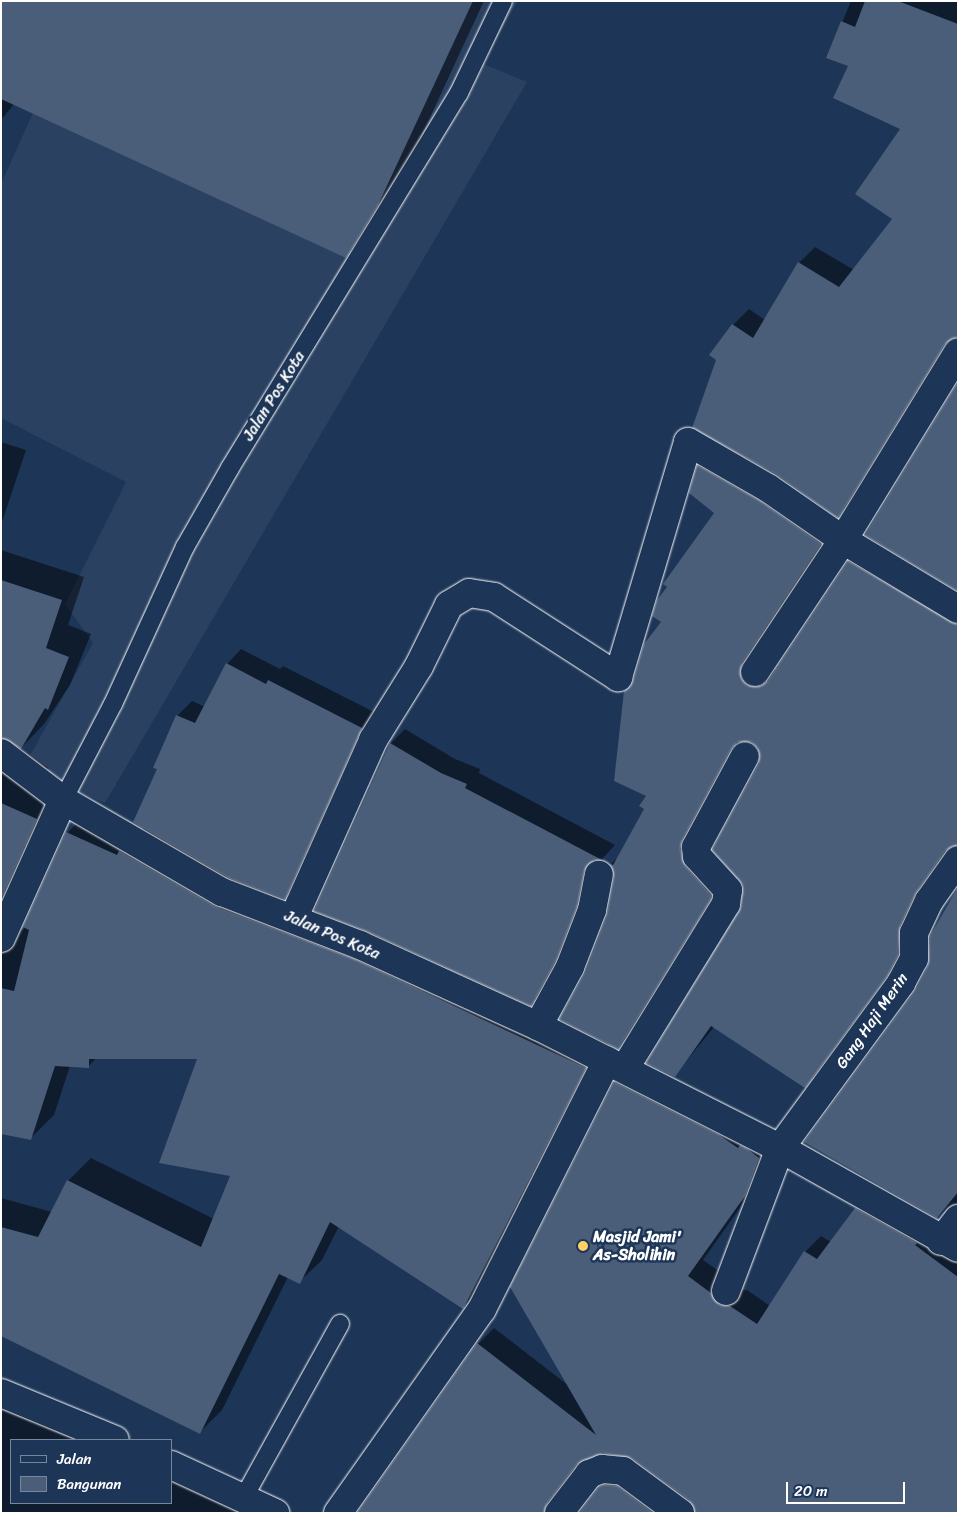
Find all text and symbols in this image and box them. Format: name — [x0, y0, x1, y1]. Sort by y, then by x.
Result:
street label: Jalan Pos Kota — [239, 347, 309, 445]
street label: Jalan Pos Kota — [281, 906, 383, 964]
street label: Gang Haji Merin — [832, 969, 912, 1073]
place label: Masjid Jami' As-Sholihin — [593, 1227, 682, 1265]
marker: Masjid Jami' As-Sholihin — [577, 1240, 589, 1252]
legend — [10, 1439, 172, 1504]
text: Jalan — [57, 1446, 91, 1472]
text: Bangunan — [57, 1471, 121, 1497]
scale bar — [789, 1472, 908, 1504]
text: 20 m — [794, 1478, 828, 1504]

